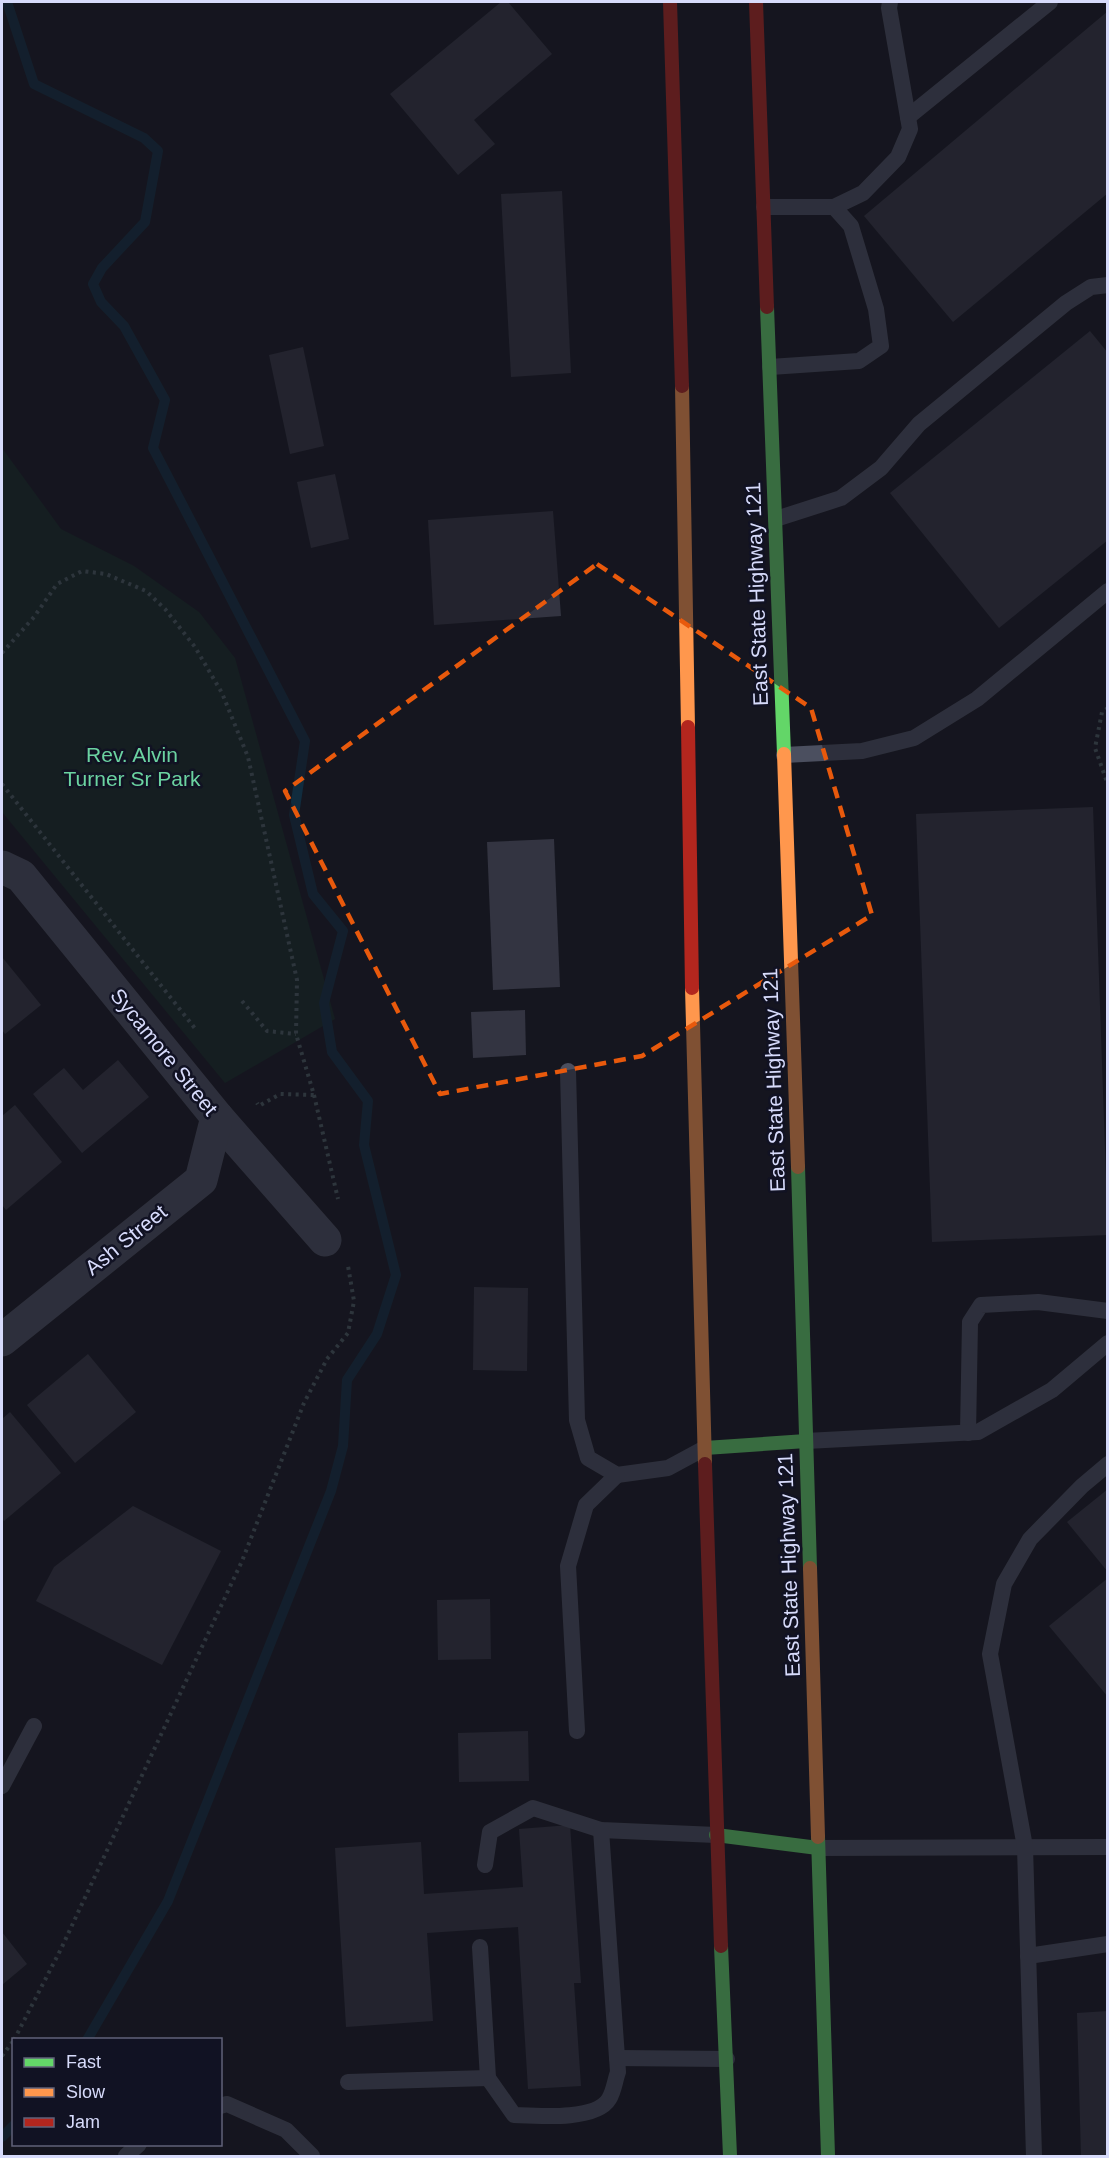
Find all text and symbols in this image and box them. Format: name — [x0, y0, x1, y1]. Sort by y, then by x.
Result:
street label: East State Highway 121 — [741, 482, 772, 706]
park label: Rev. Alvin Turner Sr Park — [64, 743, 201, 790]
street label: East State Highway 121 — [758, 968, 789, 1192]
street label: Sycamore Street — [106, 984, 223, 1120]
street label: Ash Street — [80, 1200, 171, 1279]
street label: East State Highway 121 — [773, 1453, 804, 1677]
legend — [12, 2038, 222, 2146]
text: Fast — [66, 2052, 101, 2072]
text: Slow — [66, 2082, 106, 2102]
text: Jam — [66, 2112, 100, 2132]

